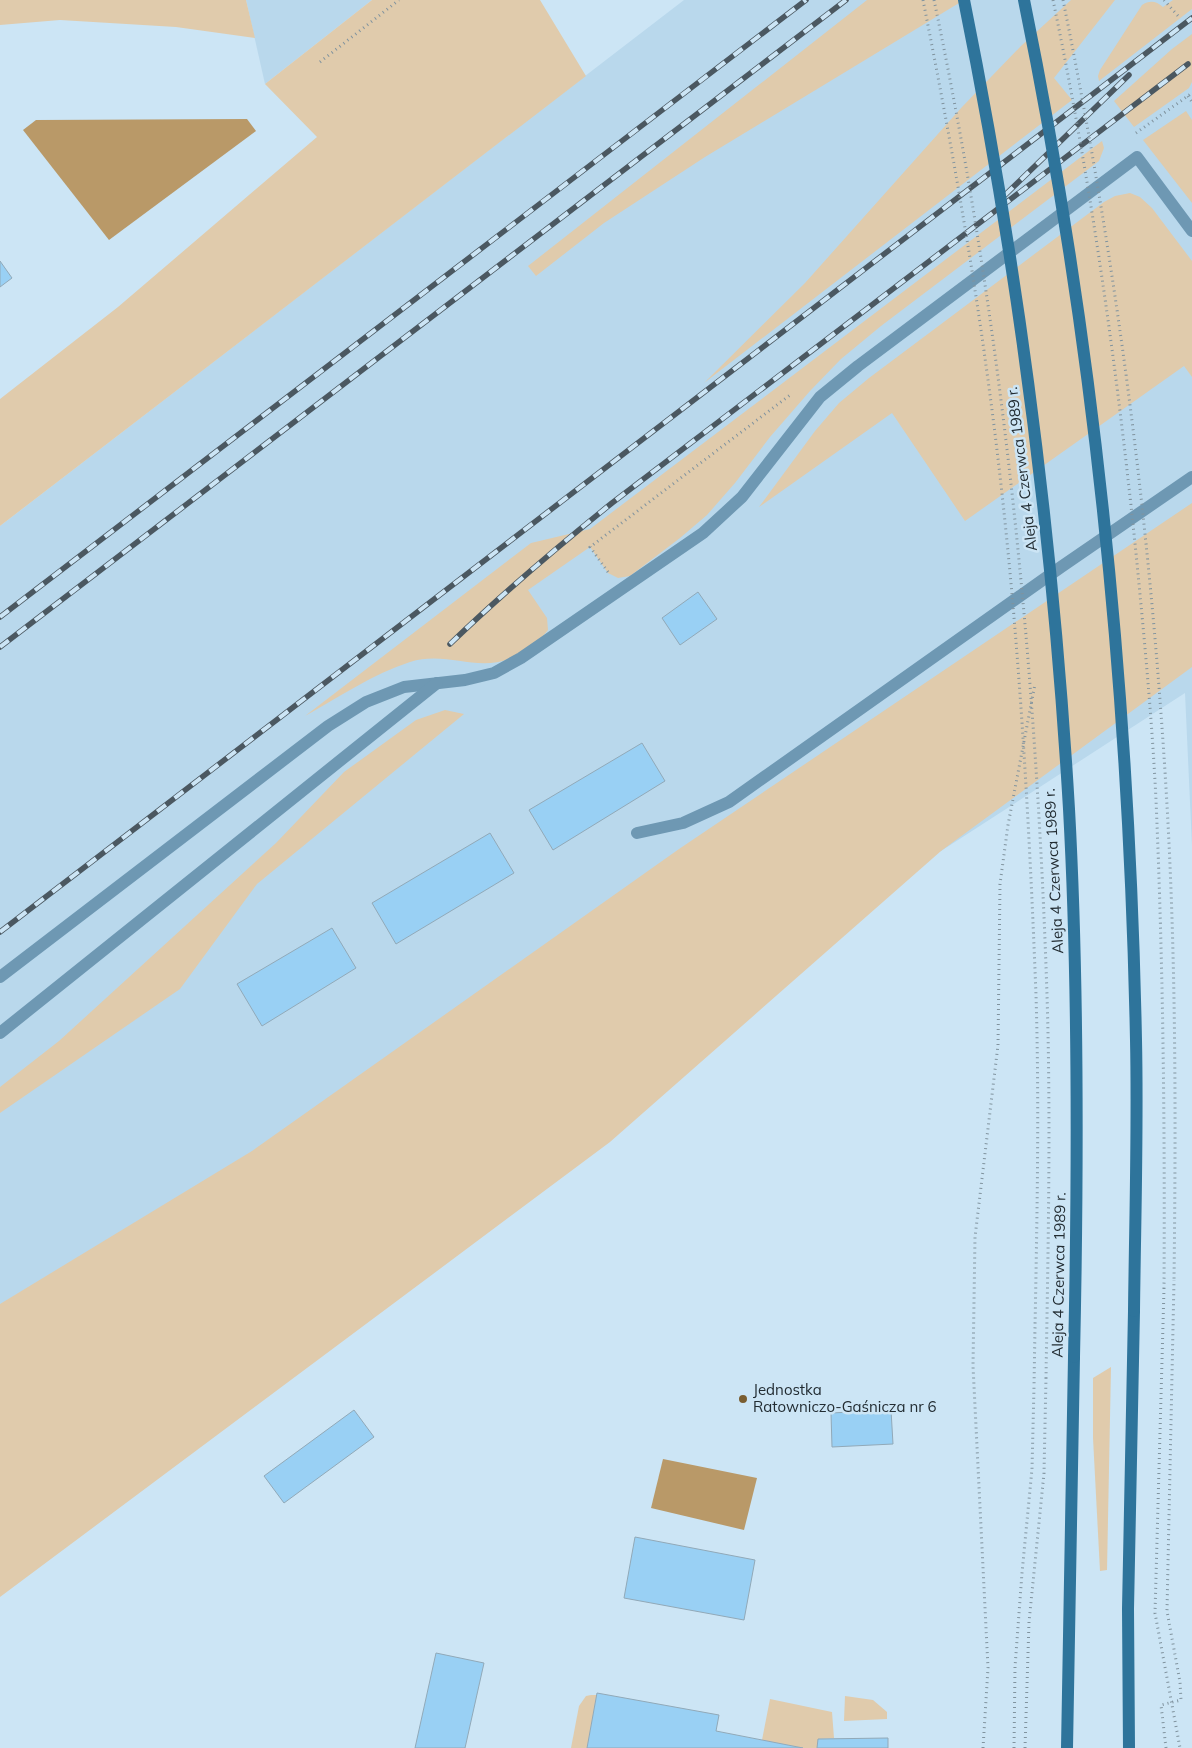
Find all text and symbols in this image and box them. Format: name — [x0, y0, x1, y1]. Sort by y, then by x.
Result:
street label: Aleja 4 Czerwca 1989 r. — [1002, 386, 1041, 552]
street label: Aleja 4 Czerwca 1989 r. — [1040, 788, 1067, 954]
street label: Aleja 4 Czerwca 1989 r. — [1048, 1192, 1069, 1358]
place label: Jednostka Ratowniczo-Gaśnicza nr 6 — [753, 1380, 937, 1416]
marker: Jednostka Ratowniczo-Gaśnicza nr 6 — [737, 1393, 749, 1405]

